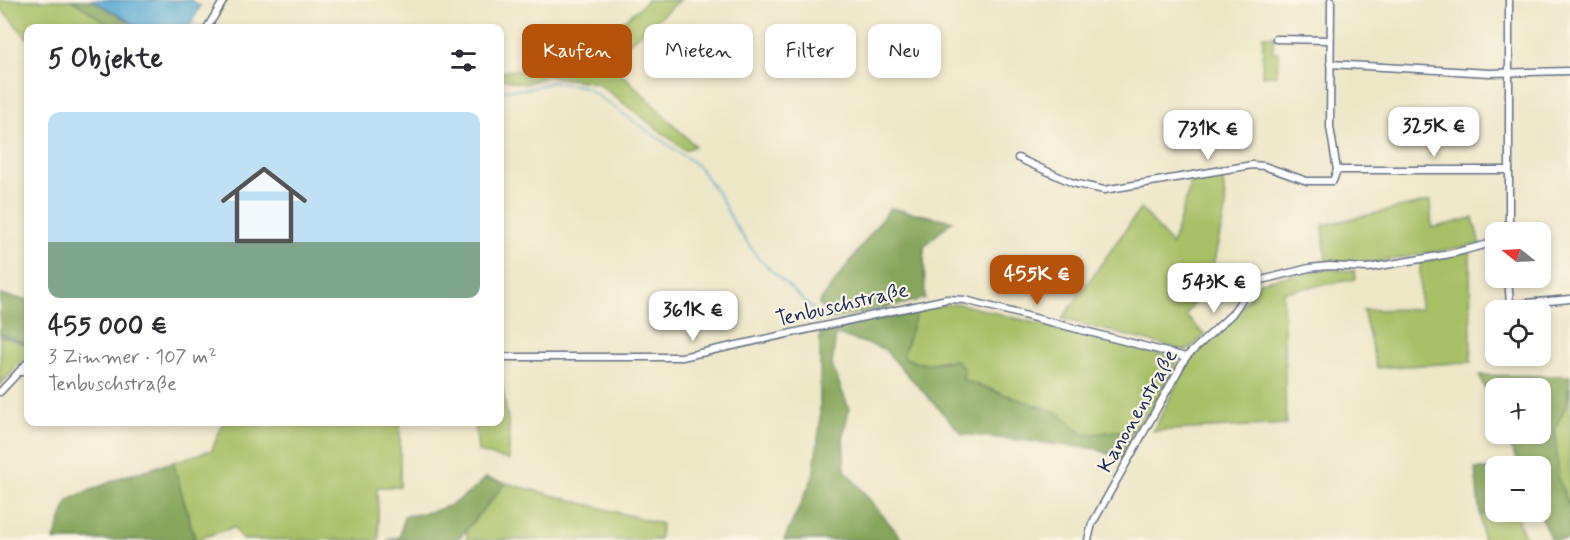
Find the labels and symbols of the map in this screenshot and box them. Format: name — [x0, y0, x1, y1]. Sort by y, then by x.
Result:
pin: 325K € — [1385, 107, 1483, 158]
pin: 731K € — [1159, 110, 1257, 161]
north arrow — [1485, 222, 1551, 288]
pin: 455K € — [988, 255, 1086, 306]
pin: 543K € — [1165, 263, 1263, 314]
street label: Tenbuschstraße — [773, 276, 911, 334]
pin: 361K € — [644, 291, 742, 342]
street label: Kanonenstraße — [1091, 344, 1185, 478]

